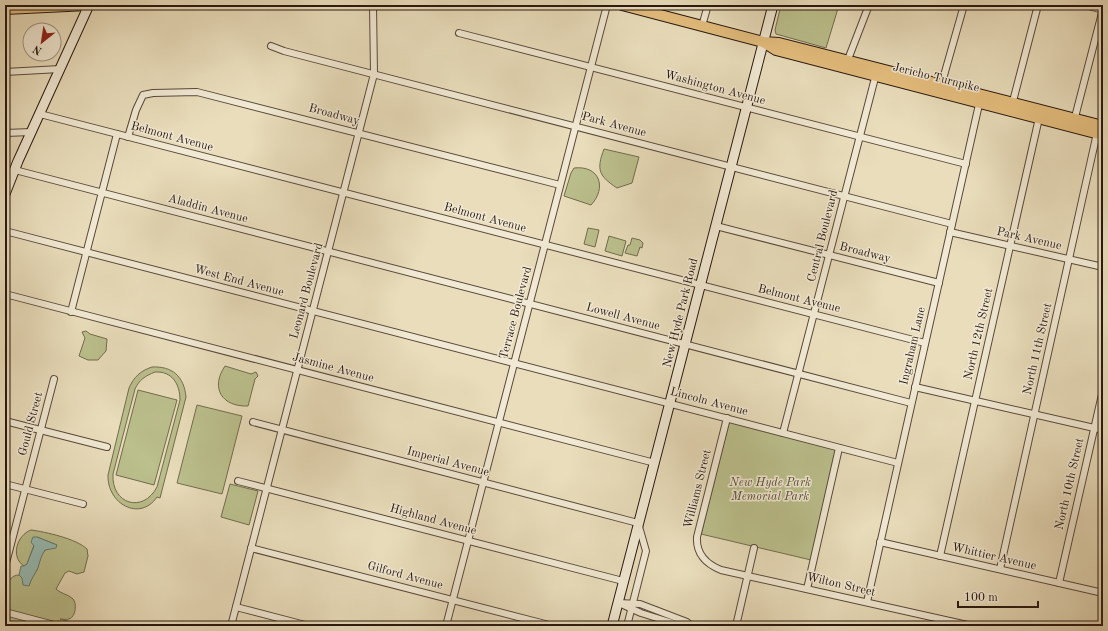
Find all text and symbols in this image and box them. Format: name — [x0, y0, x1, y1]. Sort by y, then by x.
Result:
north arrow — [22, 22, 62, 62]
text: N — [31, 42, 44, 56]
street label: Jericho Turnpike — [891, 61, 981, 95]
street label: Washington Avenue — [663, 69, 767, 107]
street label: Broadway — [307, 102, 361, 128]
street label: Park Avenue — [580, 111, 648, 139]
street label: Belmont Avenue — [130, 120, 215, 154]
street label: Central Boulevard — [806, 189, 840, 283]
street label: Aladdin Avenue — [167, 193, 250, 226]
street label: Belmont Avenue — [443, 201, 528, 235]
street label: Park Avenue — [995, 226, 1063, 252]
street label: Broadway — [838, 241, 892, 265]
street label: Leonard Boulevard — [288, 242, 326, 340]
street label: New Hyde Park Road — [662, 257, 700, 369]
street label: West End Avenue — [193, 263, 286, 299]
street label: Terrace Boulevard — [498, 265, 534, 361]
street label: Belmont Avenue — [756, 283, 842, 315]
street label: North 12th Street — [963, 287, 995, 381]
street label: Lowell Avenue — [585, 301, 662, 333]
street label: North 11th Street — [1022, 302, 1054, 396]
street label: Ingraham Lane — [898, 305, 928, 386]
street label: Jasmine Avenue — [291, 351, 376, 385]
street label: Lincoln Avenue — [669, 386, 750, 418]
street label: Gould Street — [17, 391, 45, 457]
street label: North 10th Street — [1054, 437, 1086, 531]
street label: Imperial Avenue — [405, 445, 491, 479]
street label: Williams Street — [682, 448, 714, 530]
park label: New Hyde Park Memorial Park — [728, 477, 811, 503]
street label: Highland Avenue — [388, 503, 478, 537]
street label: Whittier Avenue — [951, 541, 1038, 573]
street label: Gilford Avenue — [366, 560, 445, 592]
street label: Wilton Street — [805, 571, 877, 599]
scale bar — [958, 583, 1038, 609]
text: 100 m — [964, 592, 998, 604]

